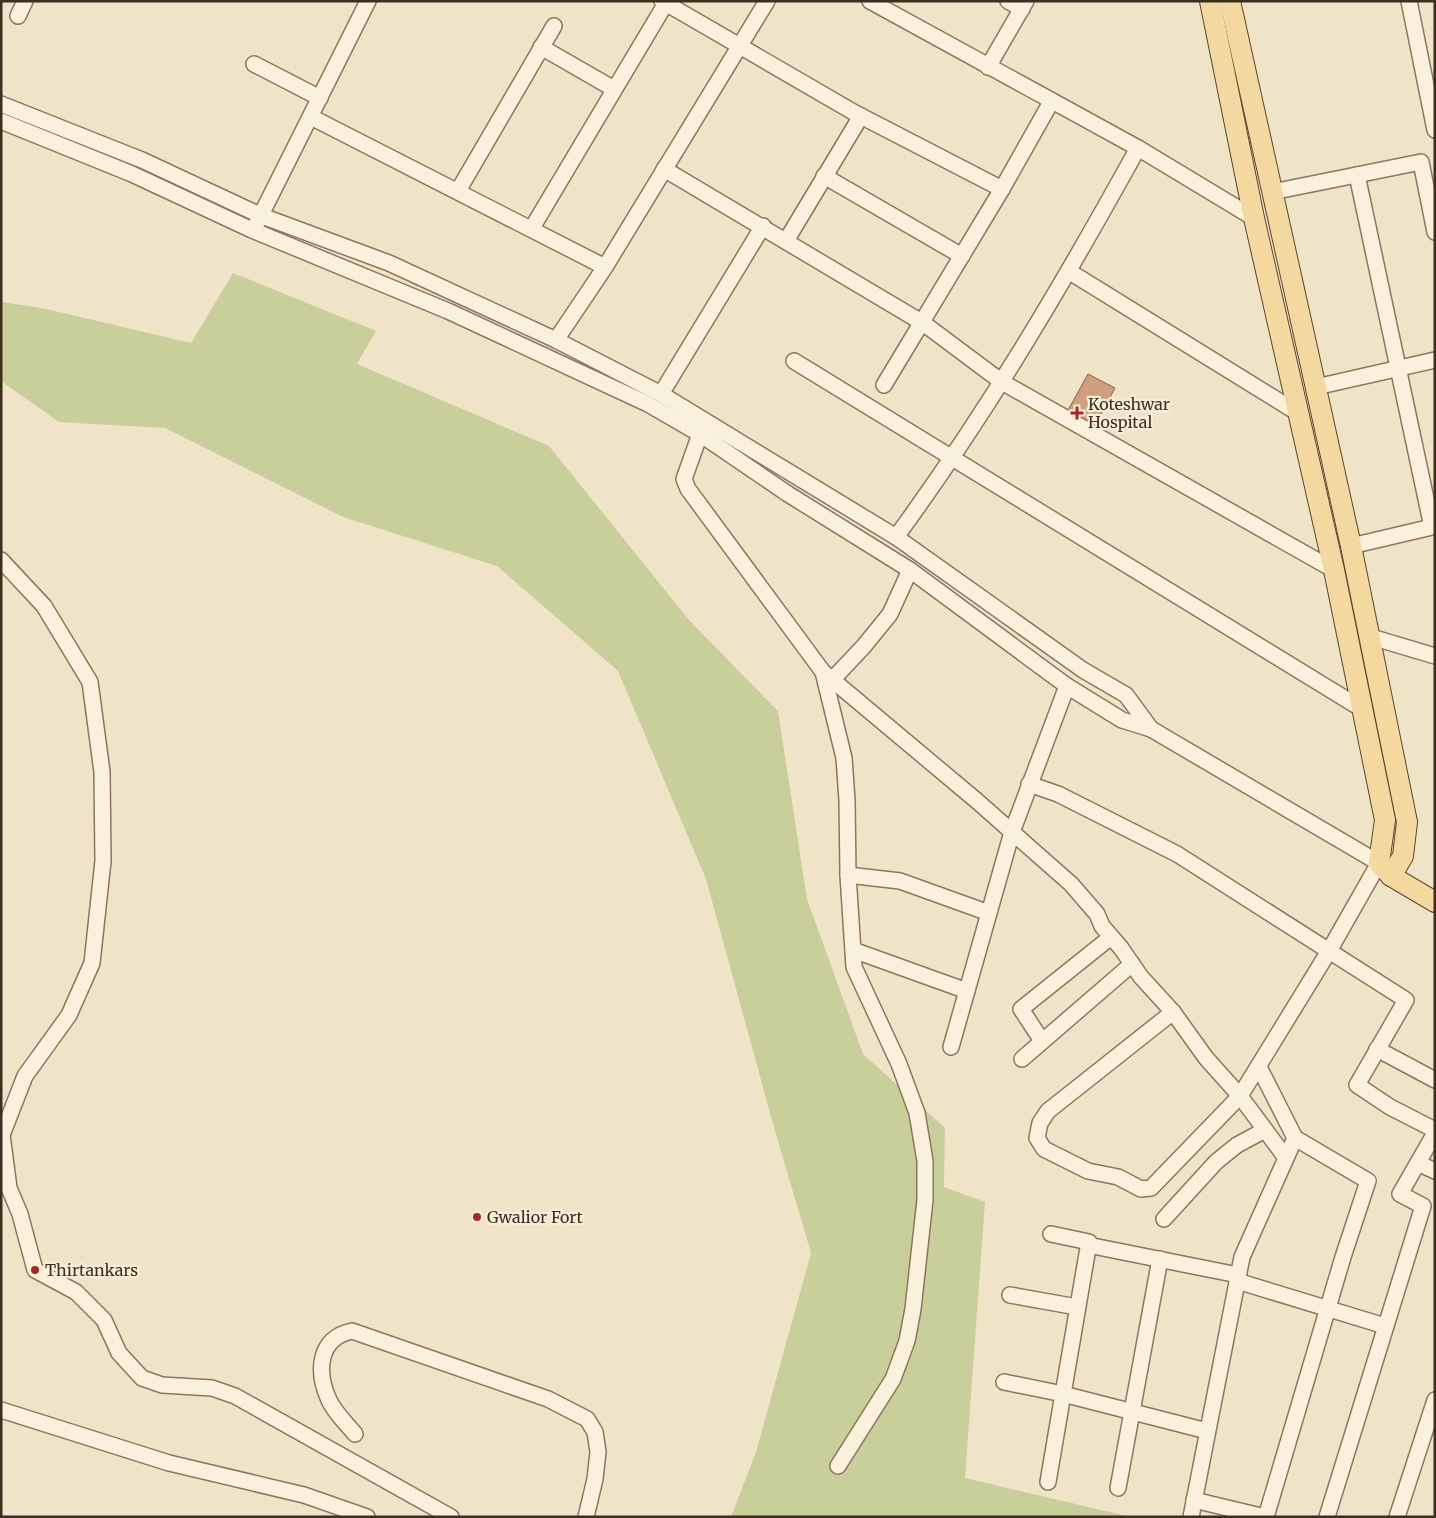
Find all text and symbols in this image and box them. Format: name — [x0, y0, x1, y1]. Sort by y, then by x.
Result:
place label: Koteshwar Hospital — [1088, 394, 1170, 432]
marker: Koteshwar Hospital — [1070, 406, 1084, 420]
place label: Gwalior Fort — [487, 1207, 584, 1227]
marker: Gwalior Fort — [471, 1211, 483, 1223]
place label: Thirtankars — [45, 1260, 138, 1280]
marker: Thirtankars — [29, 1264, 41, 1276]

